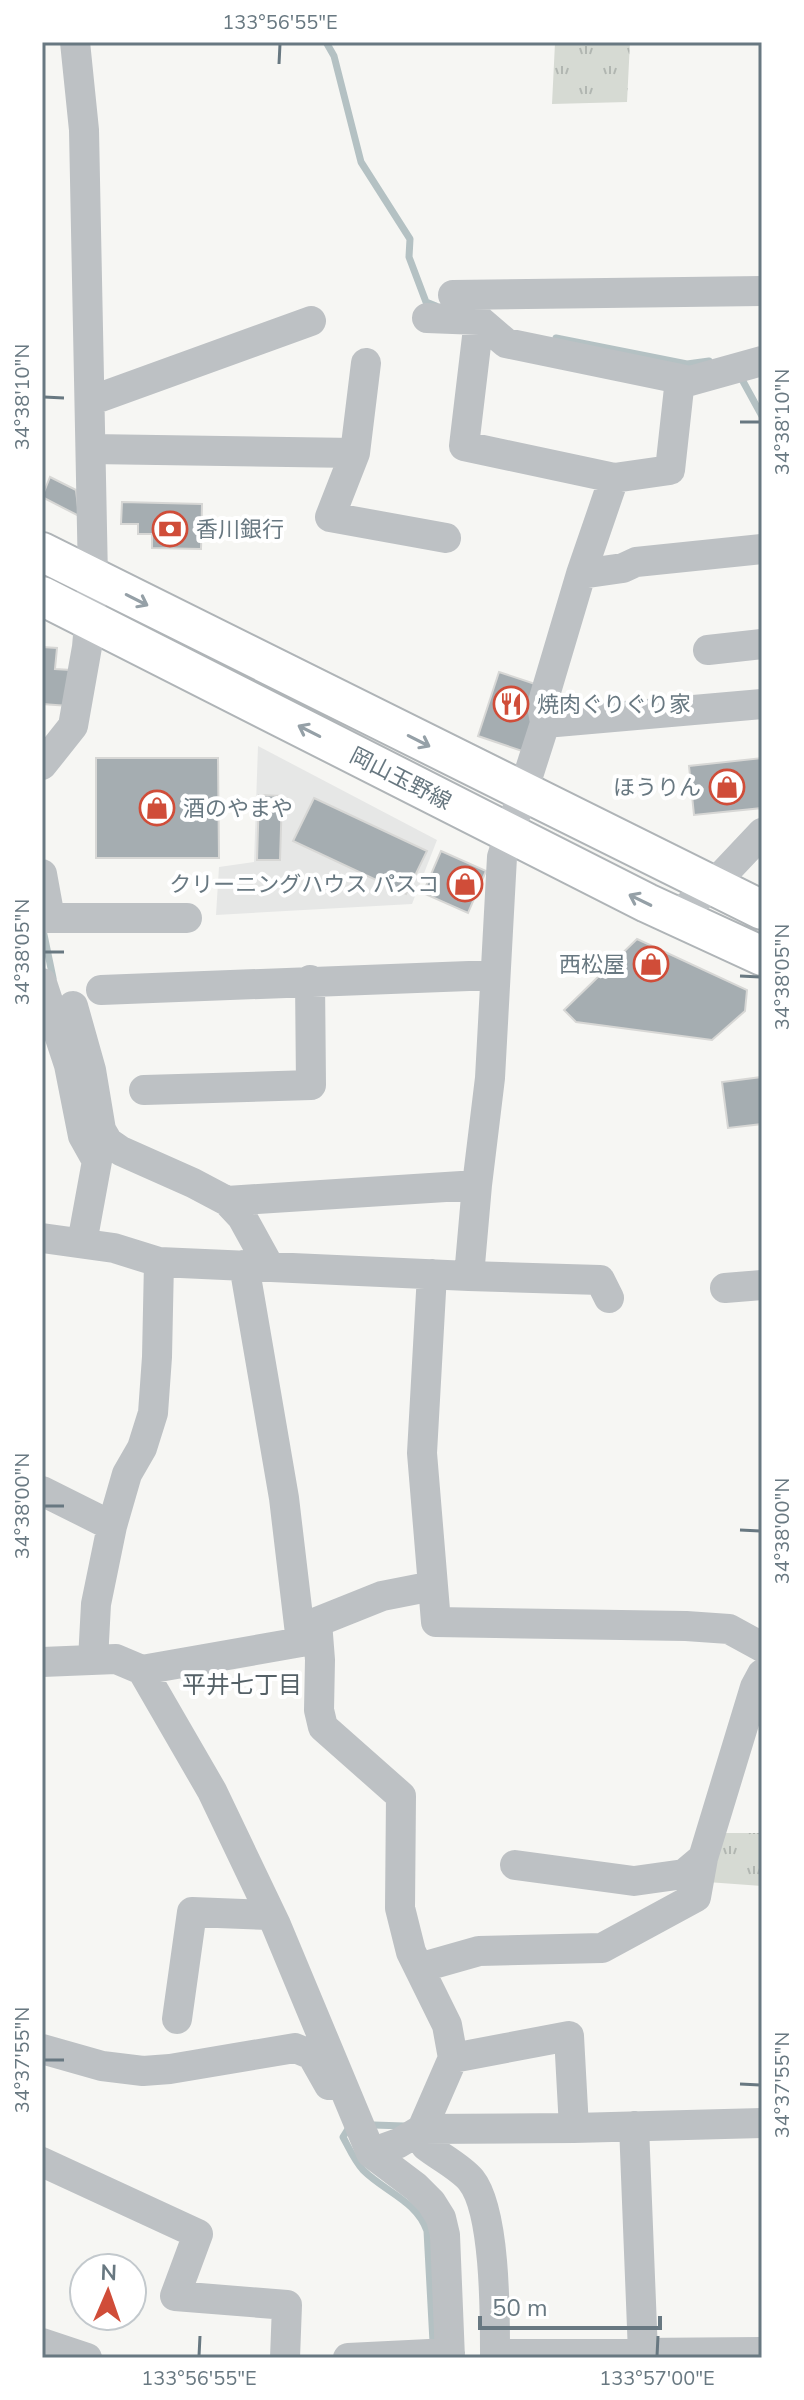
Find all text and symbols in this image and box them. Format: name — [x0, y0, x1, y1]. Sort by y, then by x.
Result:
text: 133°56'55"E — [222, 9, 338, 36]
text: 34°38'10"N — [9, 344, 36, 450]
text: 34°38'10"N — [769, 369, 796, 475]
bank icon: 香川銀行 — [151, 510, 189, 548]
place label: 香川銀行 — [196, 515, 284, 545]
one-way arrow — [124, 592, 148, 608]
restaurant icon: 焼肉ぐりぐり家 — [492, 685, 530, 723]
place label: 焼肉ぐりぐり家 — [537, 690, 691, 720]
one-way arrow — [297, 723, 321, 738]
one-way arrow — [407, 734, 431, 749]
street label: 岡山玉野線 — [345, 741, 456, 817]
shop icon: ほうりん — [708, 768, 746, 806]
place label: ほうりん — [613, 773, 701, 803]
shop icon: 酒のやまや — [138, 789, 176, 827]
place label: 酒のやまや — [183, 794, 293, 824]
shop icon: クリーニングハウス パスコ — [446, 865, 484, 903]
place label: クリーニングハウス パスコ — [169, 870, 439, 900]
one-way arrow — [629, 891, 653, 907]
text: 34°38'05"N — [9, 899, 36, 1005]
text: 34°38'05"N — [769, 924, 796, 1030]
shop icon: 西松屋 — [632, 945, 670, 983]
place label: 西松屋 — [559, 950, 625, 980]
text: 34°38'00"N — [9, 1453, 36, 1559]
text: 34°38'00"N — [769, 1478, 796, 1584]
district label: 平井七丁目 — [182, 1669, 302, 1701]
text: 34°37'55"N — [9, 2007, 36, 2113]
text: 34°37'55"N — [769, 2032, 796, 2138]
north arrow — [68, 2252, 148, 2332]
text: N — [100, 2258, 117, 2288]
scale bar — [480, 2280, 660, 2330]
text: 50 m — [492, 2292, 548, 2324]
text: 133°56'55"E — [141, 2365, 257, 2392]
text: 133°57'00"E — [599, 2365, 715, 2392]

